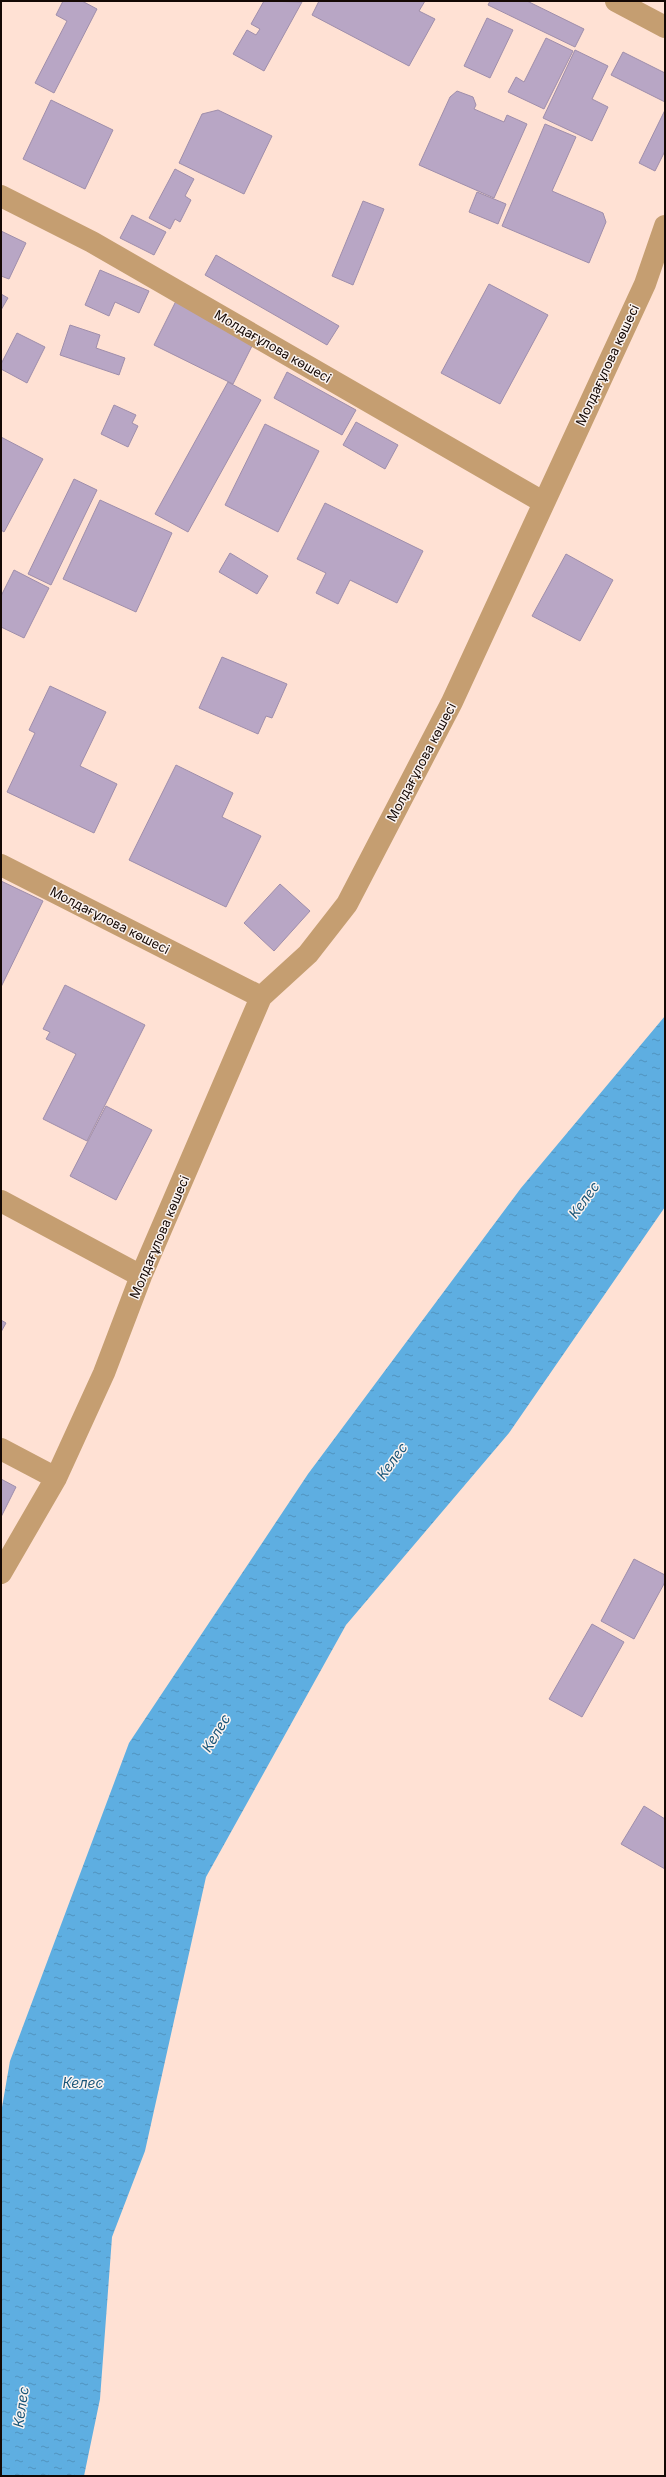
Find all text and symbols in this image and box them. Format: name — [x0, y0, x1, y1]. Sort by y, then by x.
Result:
street label: Молдағұлова көшесі — [572, 302, 642, 428]
street label: Молдағұлова көшесі — [212, 306, 334, 386]
street label: Молдағұлова көшесі — [383, 700, 459, 824]
street label: Молдағұлова көшесі — [48, 883, 172, 957]
street label: Молдағұлова көшесі — [126, 1173, 192, 1301]
water label: Келес — [565, 1178, 603, 1221]
water label: Келес — [373, 1439, 411, 1482]
water label: Келес — [198, 1711, 233, 1755]
water label: Келес — [62, 2074, 104, 2091]
water label: Келес — [9, 2385, 32, 2428]

